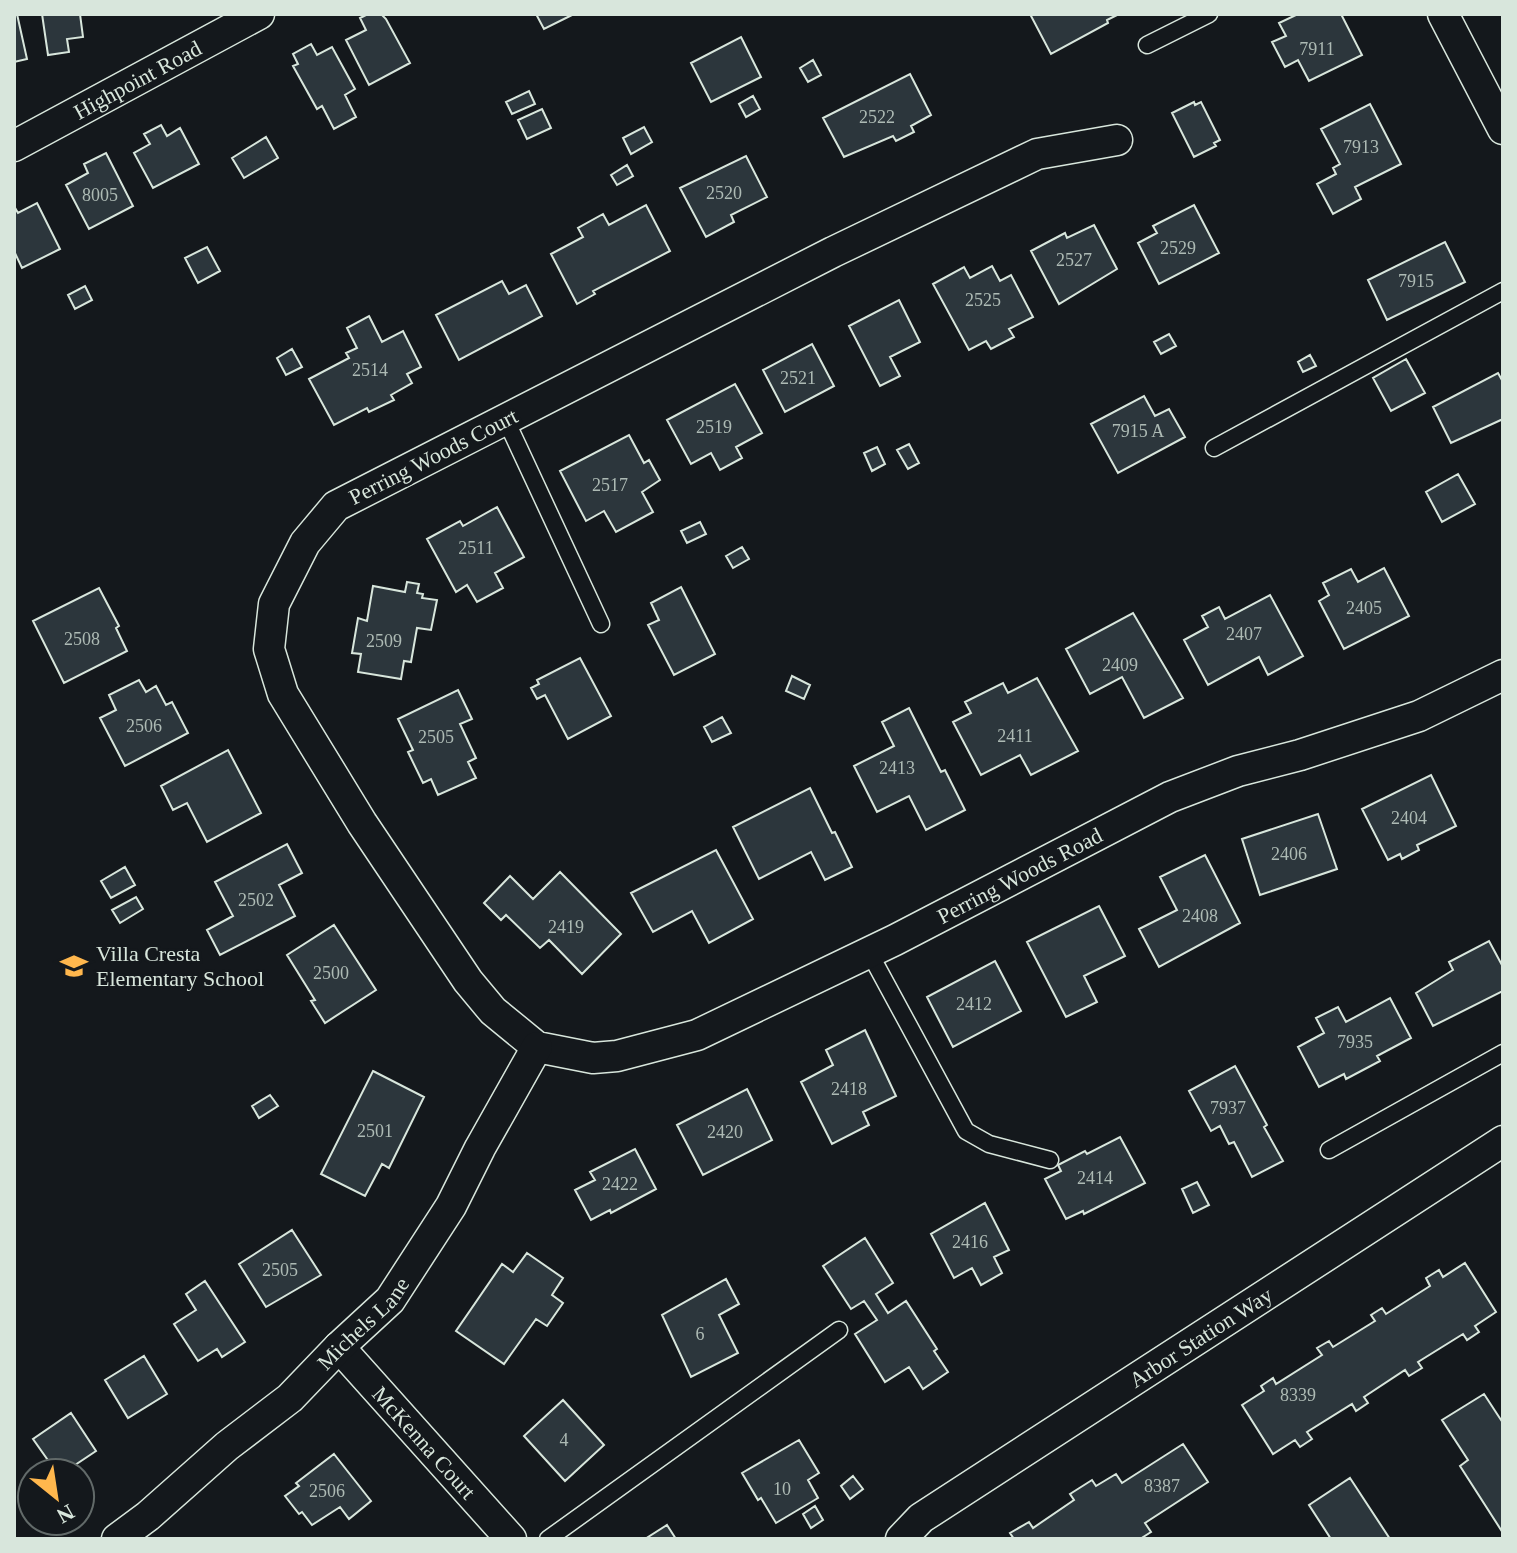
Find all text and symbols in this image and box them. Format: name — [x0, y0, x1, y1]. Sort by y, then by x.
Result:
street label: Highpoint Road — [69, 36, 206, 125]
house number: 7911 — [1299, 39, 1335, 59]
house number: 2522 — [859, 107, 895, 127]
house number: 7913 — [1343, 137, 1379, 157]
house number: 2520 — [706, 183, 742, 203]
house number: 8005 — [82, 185, 118, 205]
house number: 2529 — [1160, 238, 1196, 258]
house number: 2527 — [1056, 250, 1092, 270]
house number: 7915 — [1398, 271, 1434, 291]
house number: 2525 — [965, 290, 1001, 310]
house number: 2514 — [352, 360, 388, 380]
house number: 2521 — [780, 368, 816, 388]
street label: Perring Woods Court — [345, 403, 522, 510]
house number: 2519 — [696, 417, 732, 437]
house number: 7915 A — [1112, 421, 1164, 441]
house number: 2517 — [592, 475, 628, 495]
house number: 2511 — [458, 538, 494, 558]
house number: 2405 — [1346, 598, 1382, 618]
house number: 2407 — [1226, 624, 1262, 644]
house number: 2508 — [64, 629, 100, 649]
house number: 2509 — [366, 631, 402, 651]
house number: 2409 — [1102, 655, 1138, 675]
house number: 2506 — [126, 716, 162, 736]
house number: 2411 — [997, 726, 1033, 746]
house number: 2505 — [418, 727, 454, 747]
house number: 2413 — [879, 758, 915, 778]
house number: 2404 — [1391, 808, 1427, 828]
street label: Perring Woods Road — [933, 823, 1106, 929]
house number: 2406 — [1271, 844, 1307, 864]
house number: 2502 — [238, 890, 274, 910]
house number: 2408 — [1182, 906, 1218, 926]
house number: 2419 — [548, 917, 584, 937]
place label: Villa Cresta Elementary School — [96, 941, 264, 991]
school or university icon: Villa Cresta Elementary School — [59, 951, 89, 981]
house number: 2500 — [313, 963, 349, 983]
house number: 2412 — [956, 994, 992, 1014]
house number: 7935 — [1337, 1032, 1373, 1052]
house number: 2418 — [831, 1079, 867, 1099]
house number: 7937 — [1210, 1098, 1246, 1118]
house number: 2501 — [357, 1121, 393, 1141]
house number: 2420 — [707, 1122, 743, 1142]
house number: 2414 — [1077, 1168, 1113, 1188]
house number: 2422 — [602, 1174, 638, 1194]
house number: 2416 — [952, 1232, 988, 1252]
house number: 2505 — [262, 1260, 298, 1280]
street label: Michels Lane — [312, 1273, 414, 1375]
street label: Arbor Station Way — [1125, 1282, 1277, 1393]
house number: 6 — [696, 1324, 705, 1344]
street label: McKenna Court — [367, 1381, 481, 1504]
house number: 8339 — [1280, 1385, 1316, 1405]
house number: 4 — [560, 1430, 569, 1450]
north arrow — [16, 1457, 96, 1537]
house number: 8387 — [1144, 1476, 1180, 1496]
house number: 10 — [773, 1479, 791, 1499]
house number: 2506 — [309, 1481, 345, 1501]
text: N — [53, 1499, 79, 1529]

